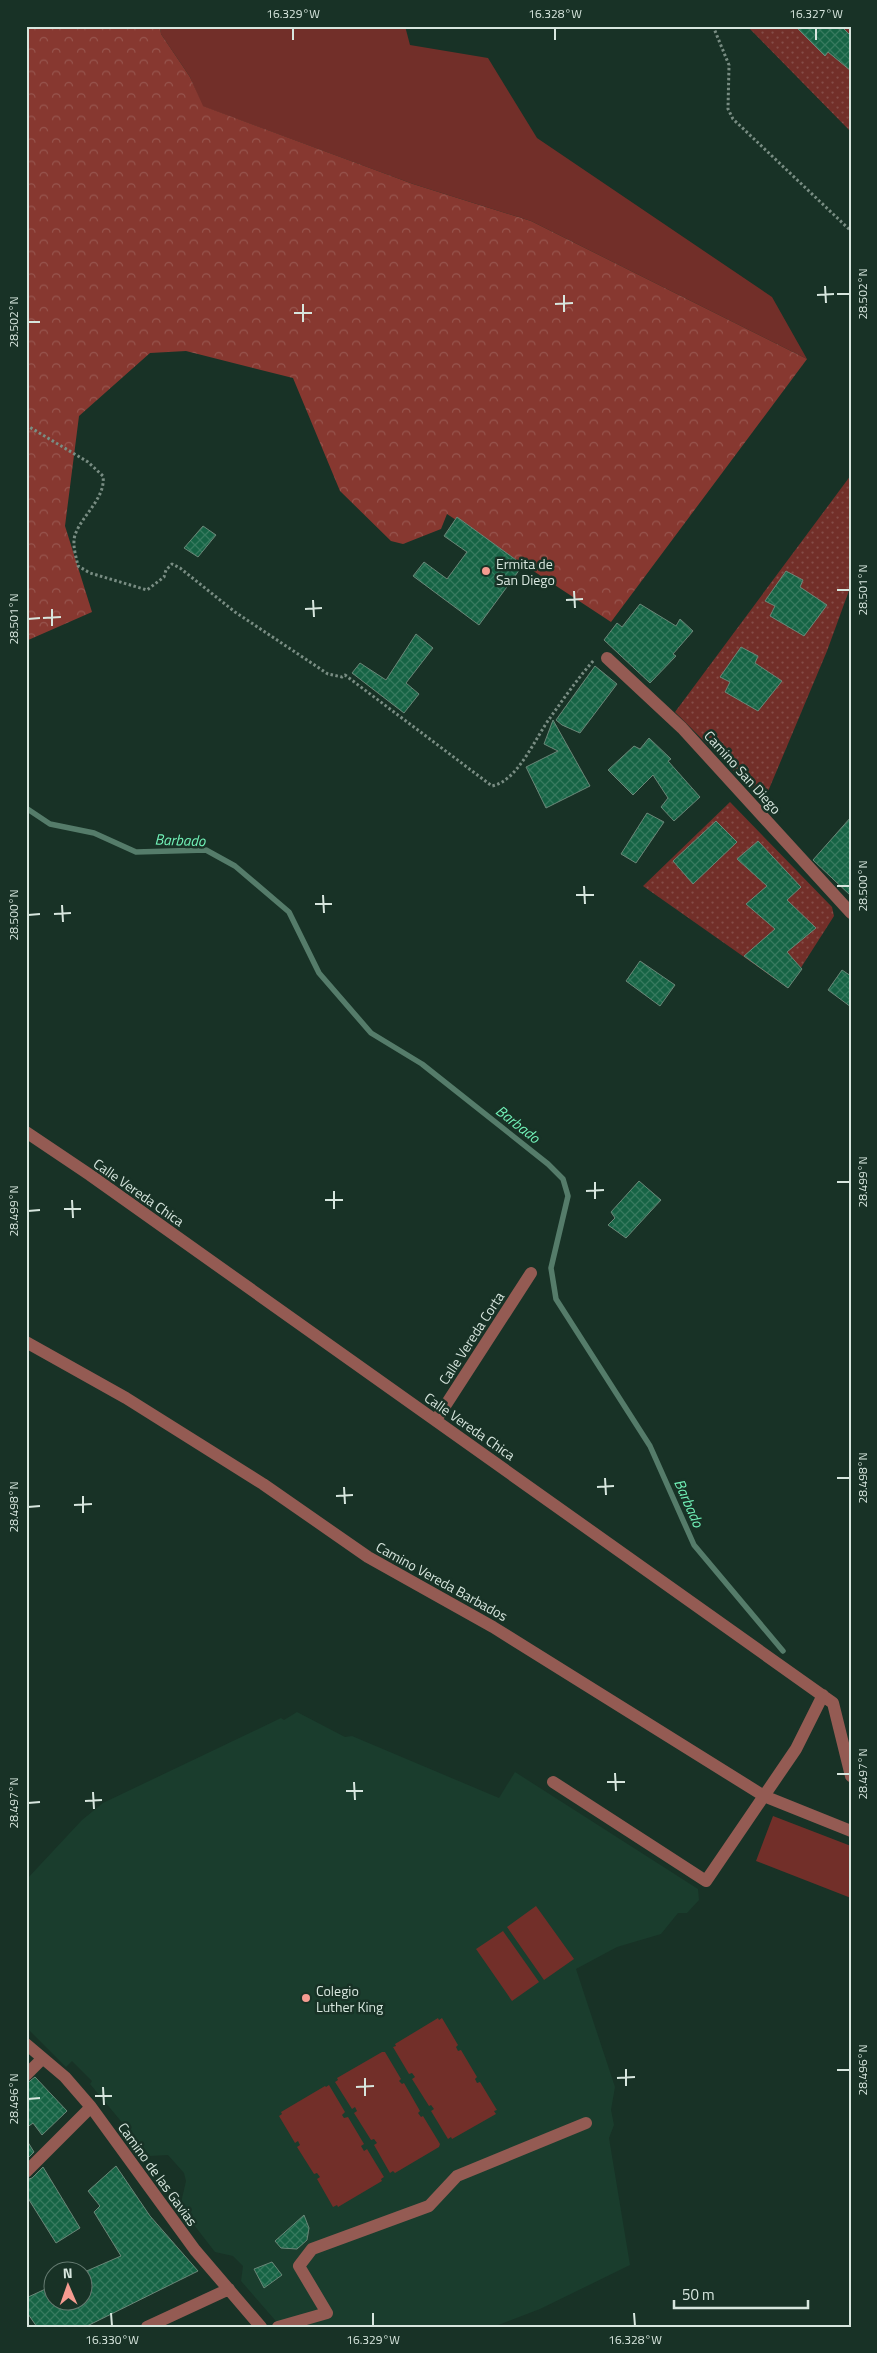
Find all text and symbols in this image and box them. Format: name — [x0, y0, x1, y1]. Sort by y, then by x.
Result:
text: 16.329°W — [266, 4, 320, 23]
text: 16.328°W — [528, 4, 582, 23]
text: 16.327°W — [789, 4, 843, 23]
text: 28.502°N — [853, 268, 872, 320]
text: 28.502°N — [4, 296, 23, 348]
place label: Ermita de San Diego — [496, 553, 555, 590]
text: 28.501°N — [853, 564, 872, 616]
marker: Ermita de San Diego — [480, 565, 492, 577]
text: 28.501°N — [4, 593, 23, 645]
street label: Camino San Diego — [700, 725, 786, 819]
water label: Barbado — [154, 828, 206, 852]
text: 28.500°N — [853, 860, 872, 912]
text: 28.500°N — [4, 889, 23, 941]
water label: Barbado — [491, 1099, 546, 1149]
street label: Calle Vereda Chica — [89, 1153, 189, 1231]
text: 28.499°N — [853, 1156, 872, 1208]
text: 28.499°N — [4, 1185, 23, 1237]
street label: Calle Vereda Corta — [433, 1287, 509, 1389]
street label: Calle Vereda Chica — [420, 1387, 520, 1465]
text: 28.498°N — [853, 1452, 872, 1504]
water label: Barbado — [668, 1475, 710, 1531]
text: 28.498°N — [4, 1481, 23, 1533]
street label: Camino Vereda Barbados — [372, 1536, 512, 1626]
text: 28.497°N — [853, 1748, 872, 1800]
text: 28.497°N — [4, 1777, 23, 1829]
place label: Colegio Luther King — [316, 1980, 383, 2017]
marker: Colegio Luther King — [300, 1992, 312, 2004]
text: 28.496°N — [853, 2044, 872, 2096]
text: 28.496°N — [4, 2073, 23, 2125]
street label: Camino de las Gavias — [113, 2118, 203, 2230]
north arrow — [42, 2260, 92, 2310]
text: N — [62, 2262, 73, 2283]
scale bar — [674, 2278, 808, 2310]
text: 50 m — [682, 2283, 715, 2306]
text: 16.330°W — [85, 2330, 139, 2349]
text: 16.329°W — [346, 2330, 400, 2349]
text: 16.328°W — [608, 2330, 662, 2349]

